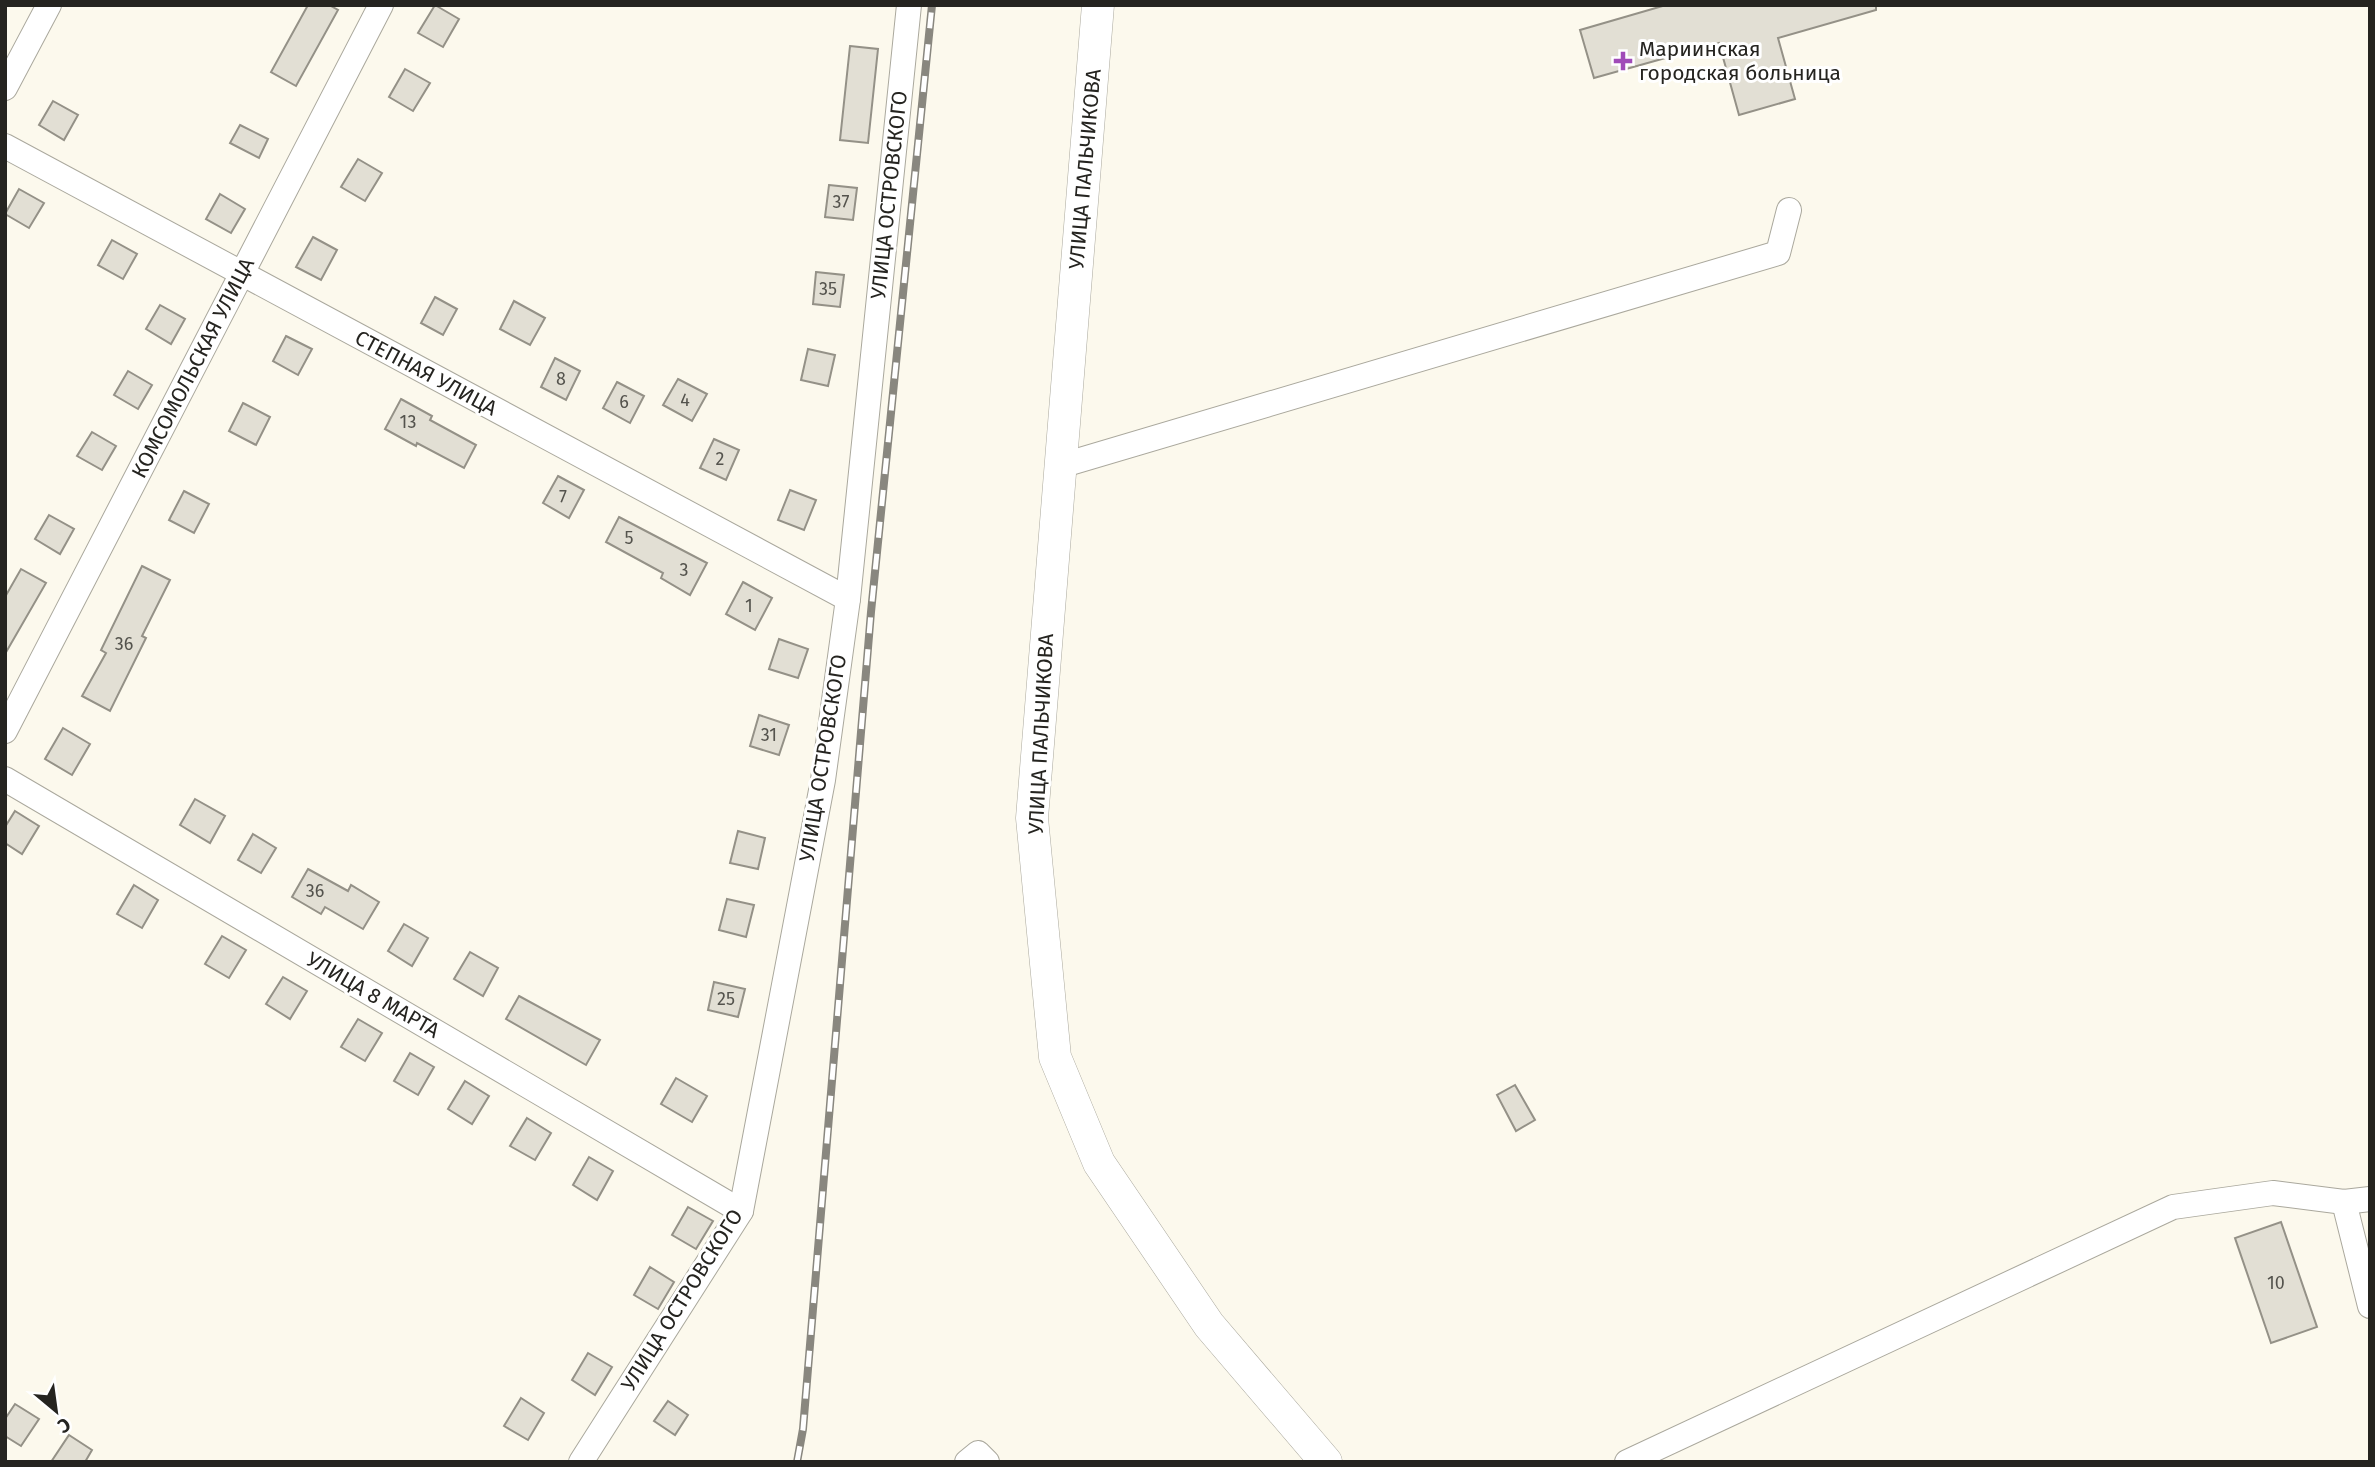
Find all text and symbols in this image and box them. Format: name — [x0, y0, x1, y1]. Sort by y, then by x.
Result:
place label: Мариинская городская больница — [1639, 36, 1841, 86]
marker: Мариинская городская больница — [1613, 51, 1633, 71]
street label: УЛИЦА ПАЛЬЧИКОВА — [1063, 68, 1107, 270]
street label: УЛИЦА ОСТРОВСКОГО — [865, 90, 913, 300]
house number: 37 — [833, 191, 849, 213]
street label: КОМСОМОЛЬСКАЯ УЛИЦА — [126, 253, 260, 483]
house number: 35 — [819, 278, 837, 300]
street label: СТЕПНАЯ УЛИЦА — [350, 325, 502, 421]
house number: 8 — [556, 368, 566, 390]
house number: 4 — [680, 389, 690, 411]
house number: 6 — [619, 391, 629, 413]
house number: 13 — [400, 411, 416, 433]
house number: 2 — [716, 448, 725, 470]
house number: 7 — [559, 486, 567, 508]
house number: 5 — [624, 527, 634, 549]
house number: 3 — [680, 559, 688, 581]
house number: 1 — [745, 595, 753, 617]
house number: 36 — [115, 633, 133, 655]
street label: УЛИЦА ПАЛЬЧИКОВА — [1023, 633, 1059, 835]
street label: УЛИЦА ОСТРОВСКОГО — [794, 653, 852, 863]
house number: 31 — [761, 724, 777, 746]
house number: 36 — [306, 880, 324, 902]
street label: УЛИЦА 8 МАРТА — [302, 946, 444, 1044]
house number: 25 — [717, 988, 735, 1010]
street label: УЛИЦА ОСТРОВСКОГО — [616, 1204, 748, 1396]
house number: 10 — [2267, 1272, 2285, 1294]
north arrow — [21, 1376, 91, 1446]
text: С — [54, 1413, 74, 1438]

